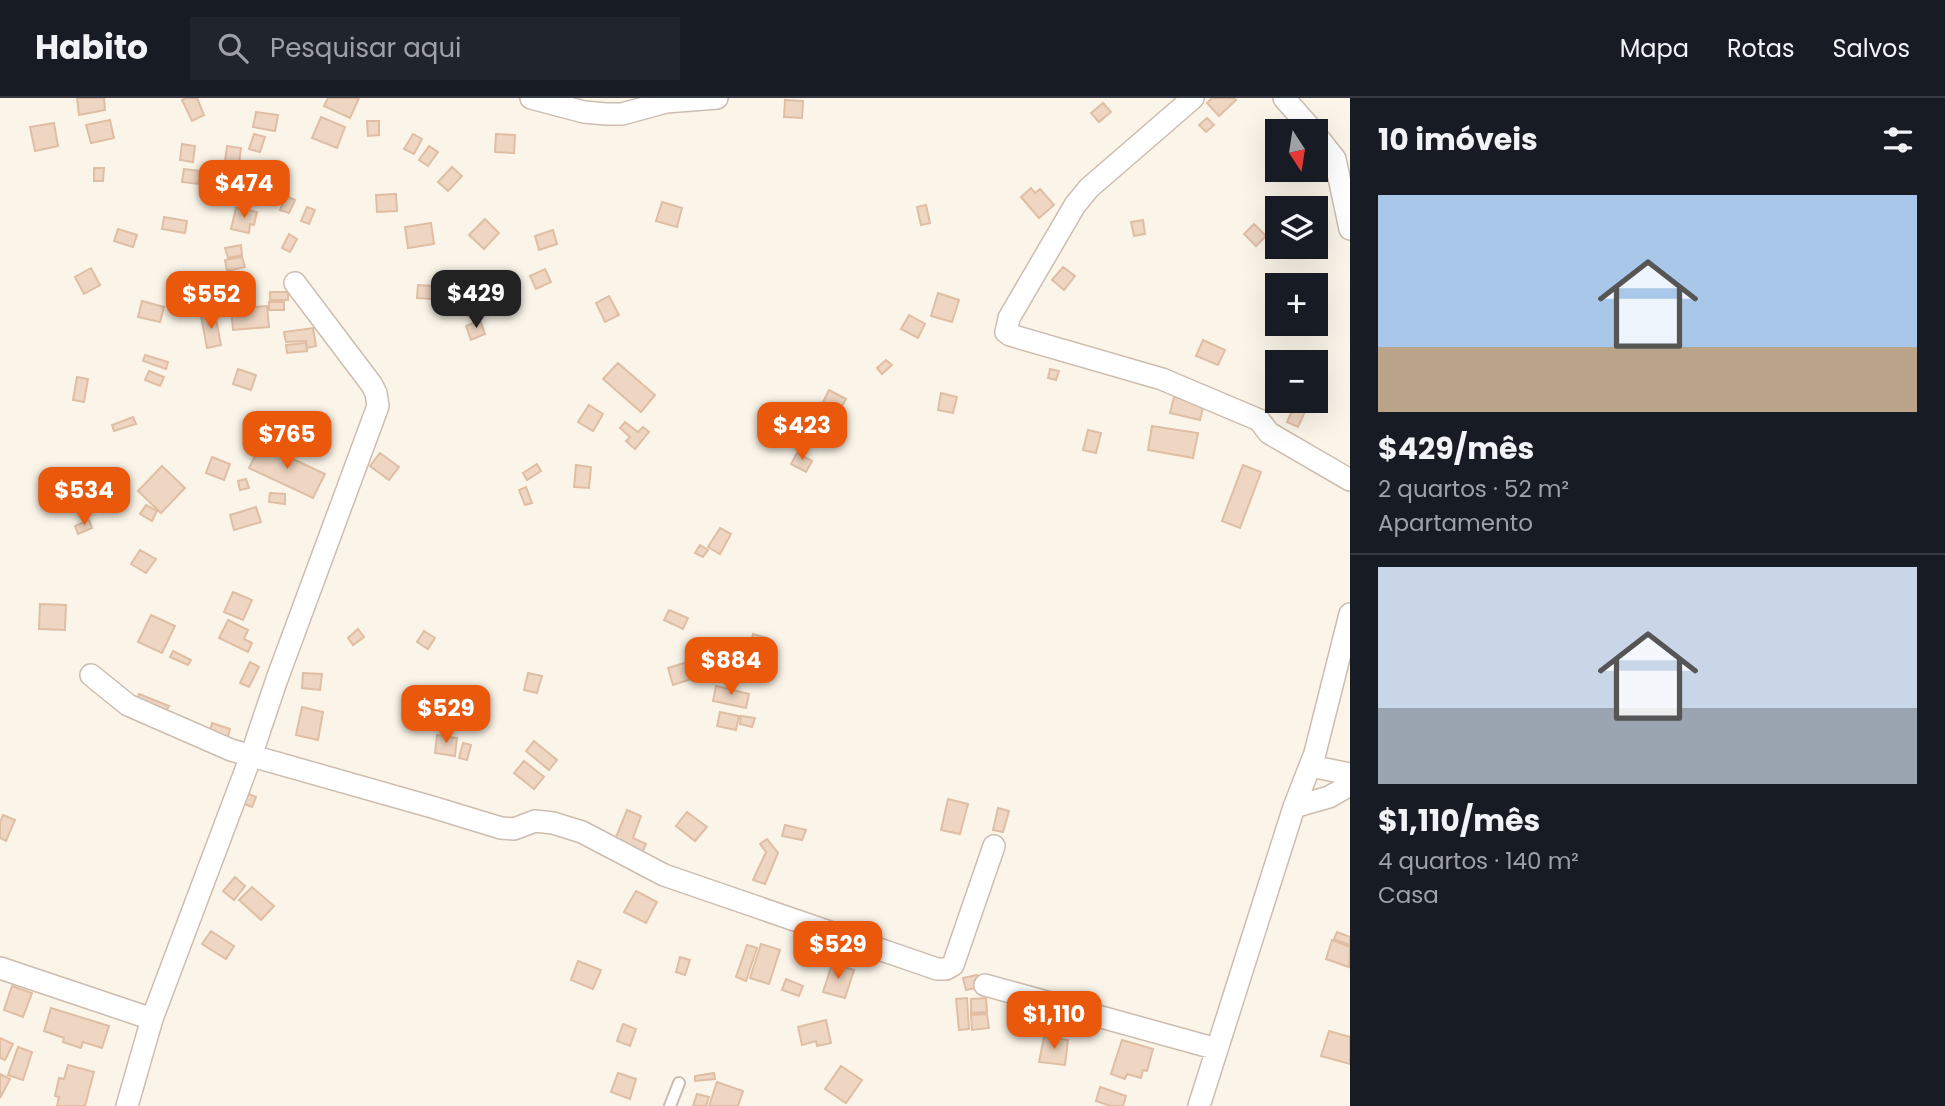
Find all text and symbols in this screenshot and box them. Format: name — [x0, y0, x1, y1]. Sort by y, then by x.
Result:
search box — [190, 17, 680, 80]
text: Habito — [35, 24, 148, 71]
icon: search — [214, 29, 252, 67]
text: Pesquisar aqui — [270, 30, 461, 66]
text: Mapa — [1620, 32, 1689, 65]
text: Rotas — [1727, 32, 1794, 65]
text: Salvos — [1832, 32, 1910, 65]
text: 10 imóveis — [1378, 118, 1538, 161]
north arrow — [1265, 119, 1328, 182]
map controls — [1265, 119, 1328, 413]
icon: filters — [1879, 121, 1917, 159]
pin: $474 — [203, 160, 285, 220]
text: $474 — [215, 167, 273, 199]
button: layers — [1265, 196, 1328, 259]
icon: home — [1585, 241, 1711, 367]
pin: $429 — [435, 271, 517, 330]
pin: $552 — [170, 272, 252, 331]
button: + — [1265, 273, 1328, 336]
text: $429 — [447, 277, 505, 309]
text: $552 — [182, 278, 240, 310]
button: − — [1265, 350, 1328, 413]
pin: $423 — [761, 402, 843, 462]
text: $423 — [773, 409, 831, 441]
pin: $765 — [246, 412, 328, 471]
text: $765 — [258, 418, 316, 450]
text: $429/mês — [1378, 427, 1534, 470]
pin: $534 — [43, 468, 125, 527]
text: 2 quartos · 52 m² — [1378, 473, 1569, 505]
text: $534 — [54, 474, 114, 506]
text: Apartamento — [1378, 507, 1533, 539]
icon: home — [1585, 613, 1711, 739]
pin: $884 — [690, 638, 772, 697]
text: $884 — [701, 644, 761, 676]
pin: $529 — [405, 686, 487, 745]
text: $529 — [417, 692, 475, 724]
text: $1,110/mês — [1378, 799, 1540, 842]
text: 4 quartos · 140 m² — [1378, 845, 1579, 877]
text: Casa — [1378, 879, 1439, 911]
pin: $529 — [797, 922, 879, 981]
text: $529 — [809, 928, 867, 960]
pin: $1,110 — [997, 992, 1111, 1051]
text: $1,110 — [1023, 998, 1085, 1030]

